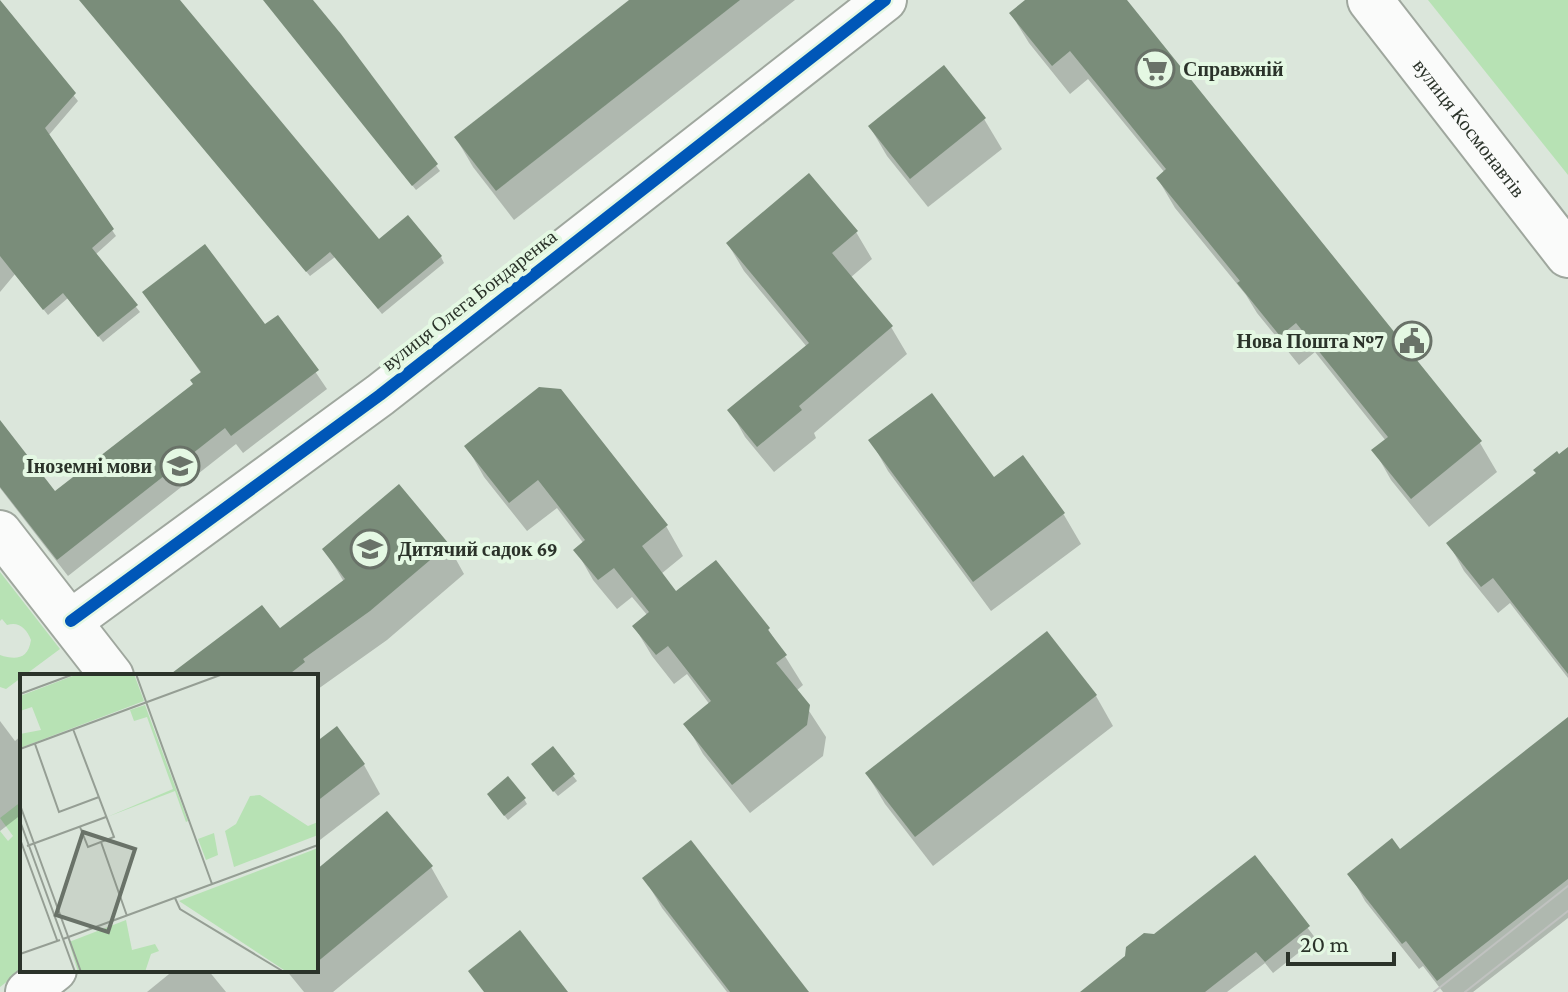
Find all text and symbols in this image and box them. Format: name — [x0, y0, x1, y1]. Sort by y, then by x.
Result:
supermarket icon: Справжній — [1134, 48, 1176, 90]
street label: вулиця Космонавтів — [1409, 54, 1530, 201]
place label: Справжній — [1183, 58, 1283, 81]
street label: вулиця Олега Бондаренка — [377, 225, 561, 376]
public building icon: Нова Пошта №7 — [1391, 320, 1433, 362]
place label: Нова Пошта №7 — [1237, 330, 1384, 352]
school or university icon: Іноземні мови — [159, 445, 201, 487]
place label: Іноземні мови — [26, 455, 152, 477]
school or university icon: Дитячий садок 69 — [349, 528, 391, 570]
place label: Дитячий садок 69 — [398, 538, 558, 561]
inset map — [20, 674, 318, 972]
scale bar — [1288, 916, 1394, 966]
text: 20 m — [1300, 930, 1349, 957]

